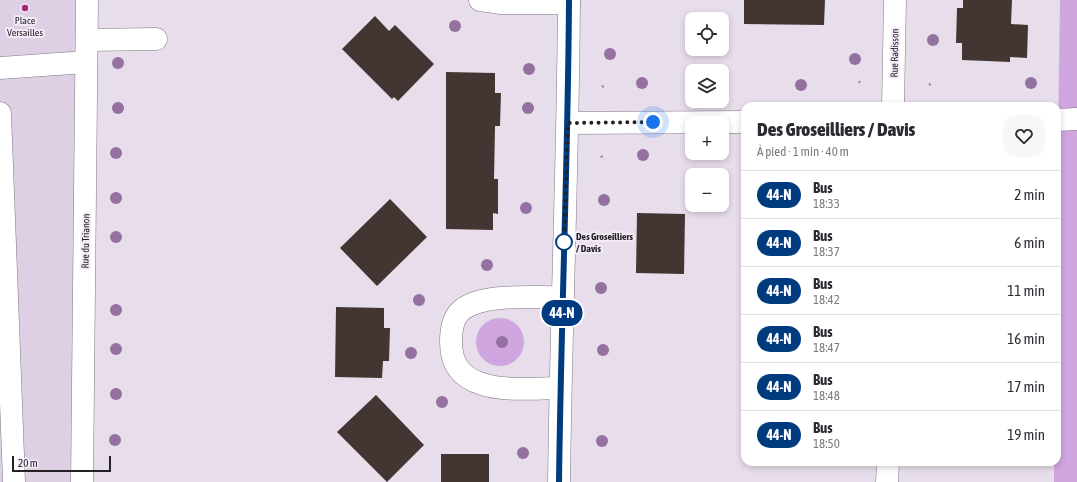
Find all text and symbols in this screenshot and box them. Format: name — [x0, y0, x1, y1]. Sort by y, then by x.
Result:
marker: Place Versailles — [20, 3, 30, 13]
map controls — [685, 12, 729, 212]
button: locate — [685, 12, 729, 56]
place label: Place Versailles — [7, 15, 43, 38]
street label: Rue Radisson — [889, 28, 900, 78]
button: layers — [685, 64, 729, 108]
your location — [643, 112, 663, 132]
button: heart — [1003, 115, 1045, 157]
button: + — [685, 116, 729, 160]
text: Des Groseilliers / Davis — [757, 118, 915, 140]
text: À pied · 1 min · 40 m — [757, 144, 849, 159]
button: − — [685, 168, 729, 212]
text: Bus — [813, 179, 833, 196]
text: 2 min — [1014, 186, 1045, 203]
text: 44-N — [767, 187, 791, 203]
text: 18:33 — [813, 196, 840, 211]
street label: Rue du Trianon — [80, 213, 91, 268]
text: Bus — [813, 227, 833, 244]
place label: Des Groseilliers / Davis — [576, 231, 633, 254]
marker: Des Groseilliers / Davis — [555, 233, 573, 251]
text: 6 min — [1014, 234, 1045, 251]
text: 44-N — [767, 235, 791, 251]
text: 18:37 — [813, 244, 840, 259]
text: Bus — [813, 275, 833, 292]
text: 11 min — [1007, 282, 1045, 299]
text: 44-N — [767, 283, 791, 299]
text: 18:42 — [813, 292, 840, 307]
line badge: 44-N — [534, 300, 590, 326]
text: 44-N — [550, 305, 574, 321]
text: Bus — [813, 323, 833, 340]
text: 16 min — [1007, 330, 1045, 347]
text: 44-N — [767, 331, 791, 347]
text: 18:47 — [813, 340, 840, 355]
text: Bus — [813, 371, 833, 388]
text: 17 min — [1007, 378, 1045, 395]
text: 44-N — [767, 379, 791, 395]
text: 18:48 — [813, 388, 840, 403]
text: Bus — [813, 419, 833, 436]
text: 19 min — [1007, 426, 1045, 443]
text: 44-N — [767, 427, 791, 443]
text: 18:50 — [813, 436, 840, 451]
scale bar — [12, 454, 111, 473]
text: 20 m — [18, 457, 38, 469]

